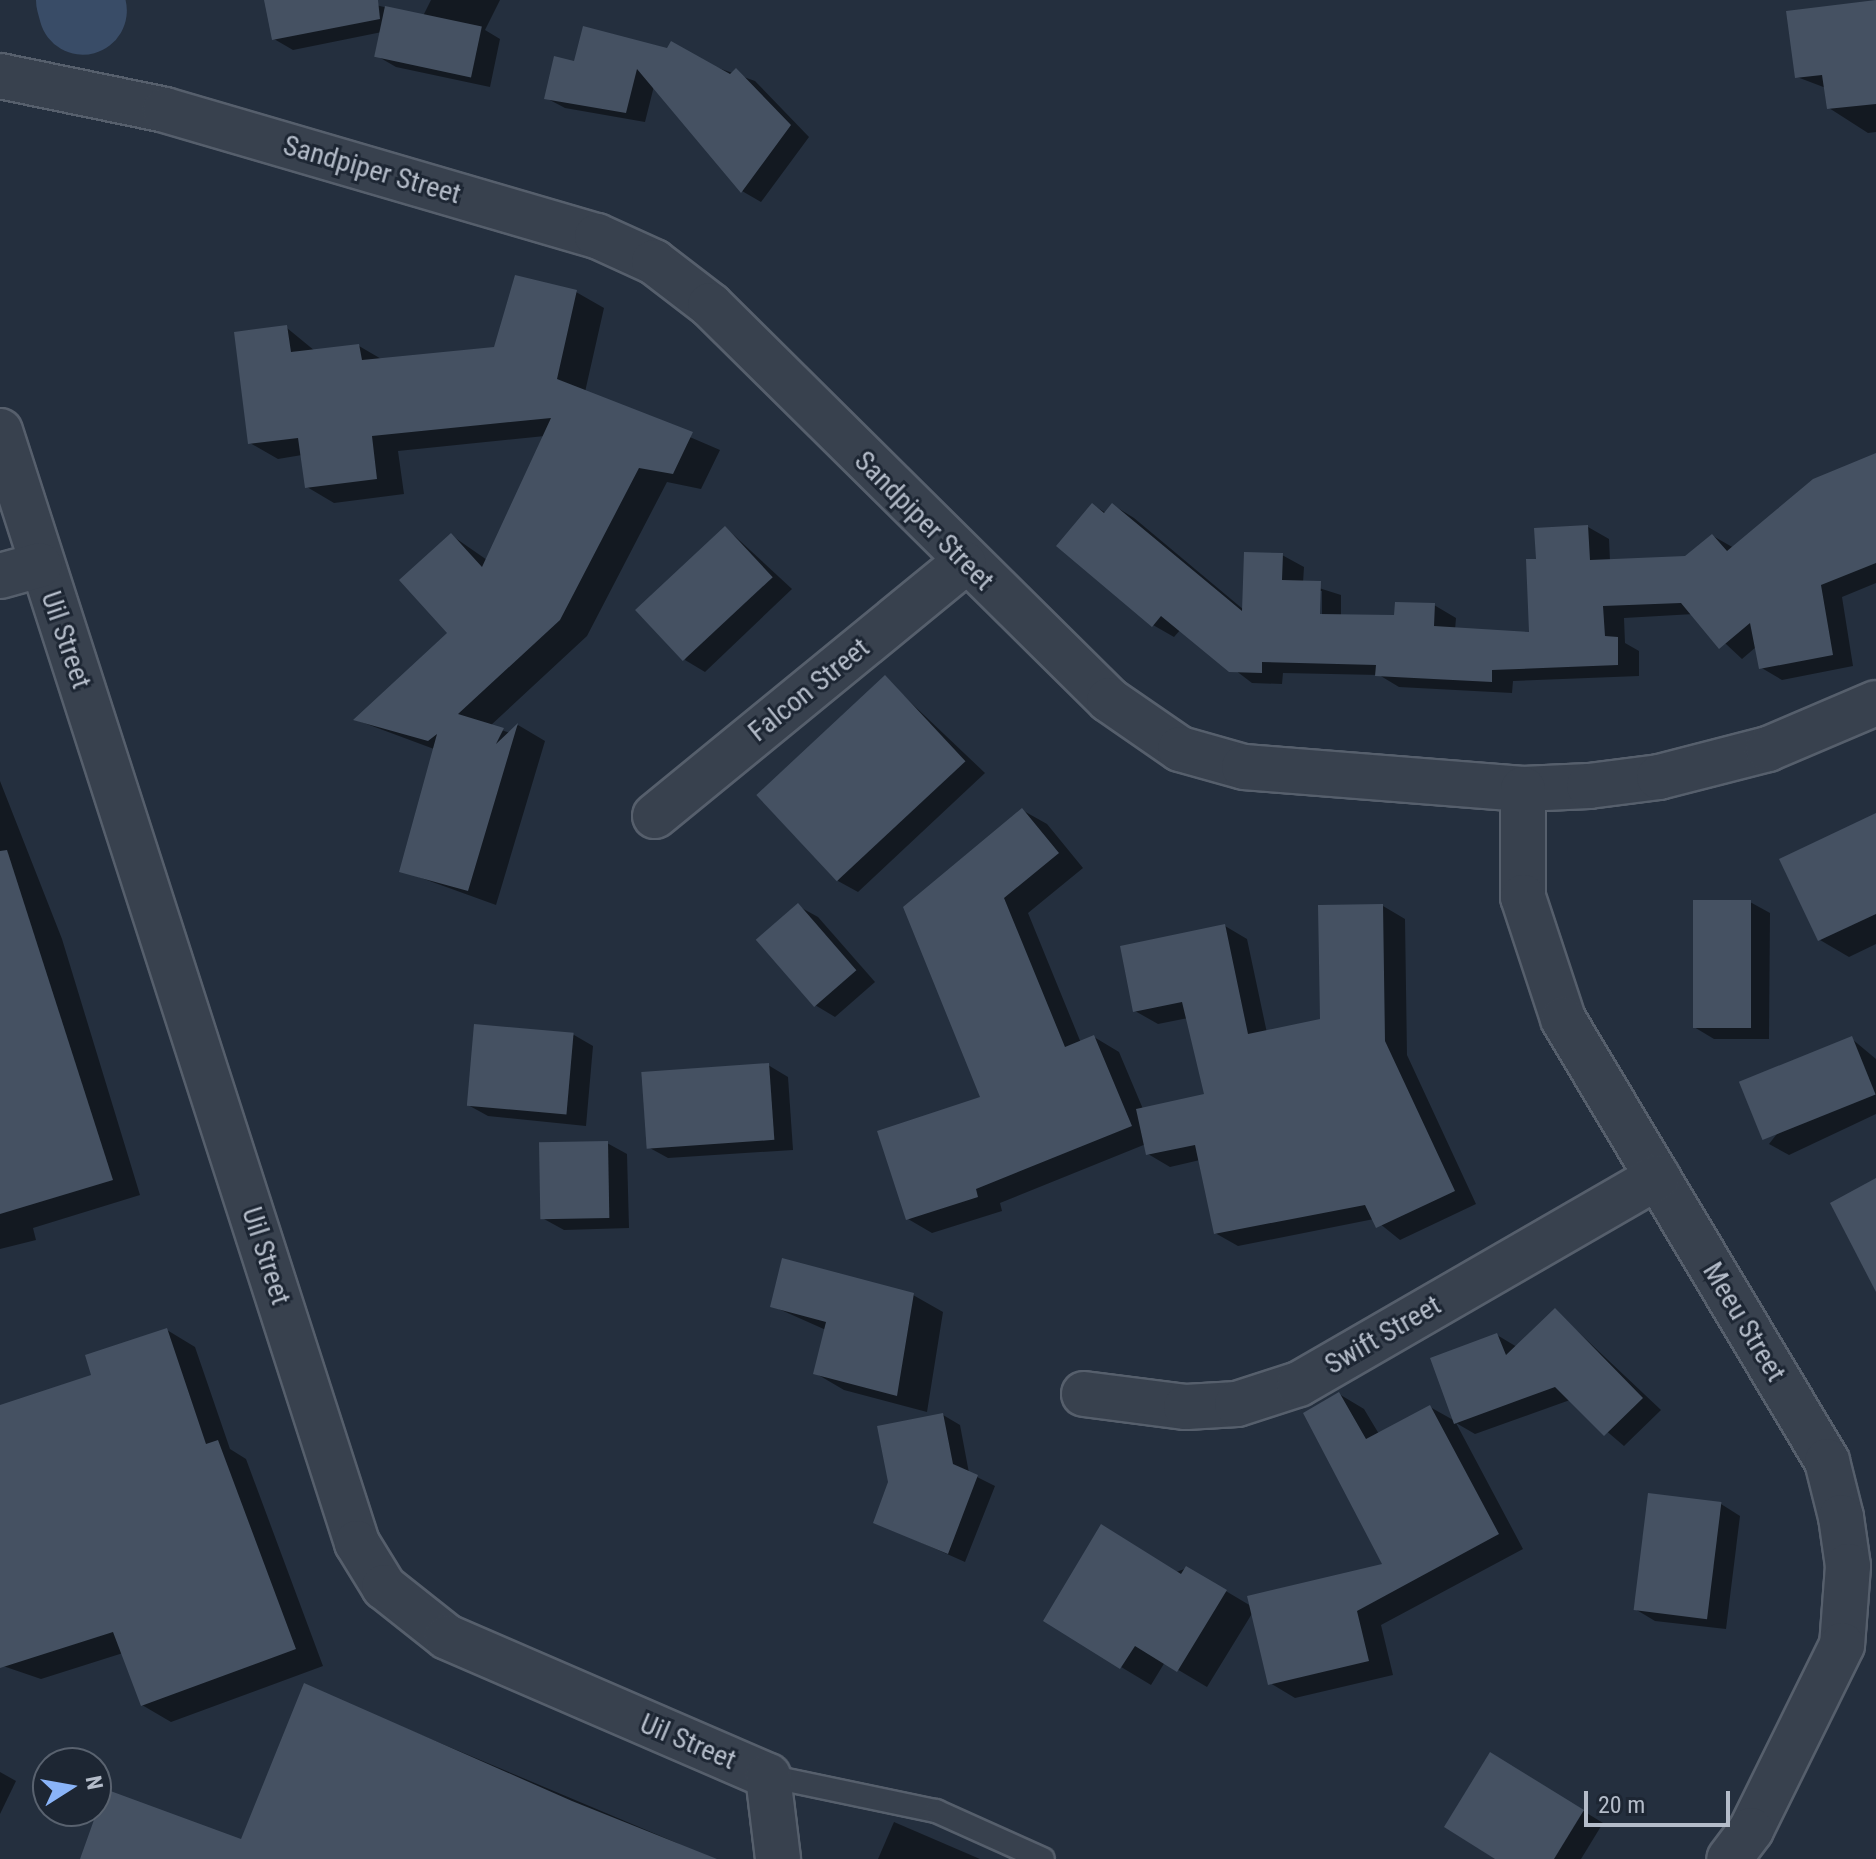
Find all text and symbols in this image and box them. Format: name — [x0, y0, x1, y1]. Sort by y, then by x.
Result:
street label: Sandpiper Street — [279, 129, 465, 211]
street label: Sandpiper Street — [847, 444, 1001, 598]
street label: Uil Street — [34, 587, 98, 693]
street label: Falcon Street — [742, 631, 876, 749]
street label: Uil Street — [234, 1203, 298, 1309]
street label: Meeu Street — [1695, 1256, 1793, 1388]
street label: Swift Street — [1319, 1288, 1447, 1382]
street label: Uil Street — [635, 1707, 741, 1777]
north arrow — [32, 1747, 112, 1827]
text: N — [81, 1774, 108, 1792]
scale bar — [1588, 1775, 1734, 1825]
text: 20 m — [1598, 1791, 1645, 1819]

